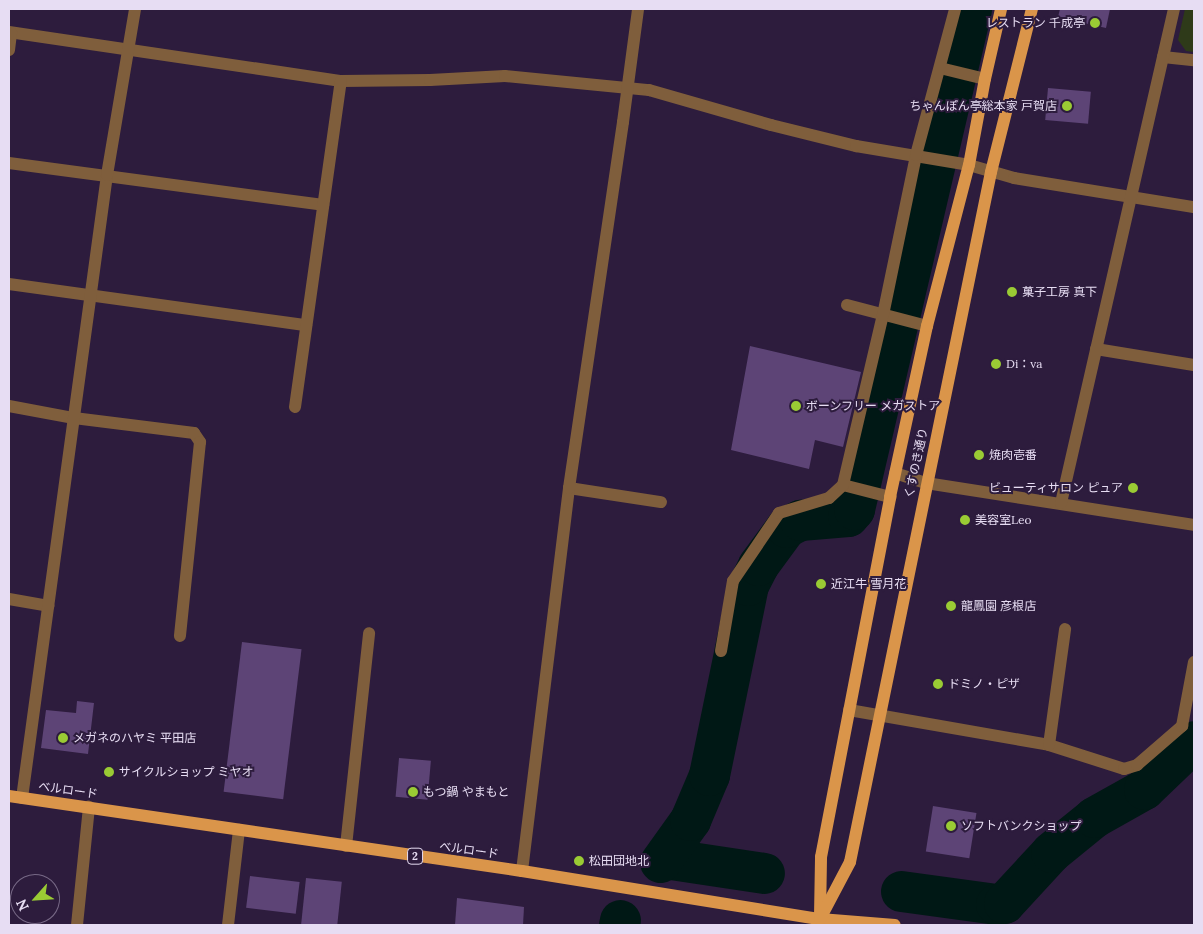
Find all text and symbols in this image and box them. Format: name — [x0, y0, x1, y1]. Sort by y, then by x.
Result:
place label: レストラン 千成亭 — [986, 16, 1085, 30]
marker: レストラン 千成亭 — [1089, 17, 1101, 29]
place label: ちゃんぽん亭総本家 戸賀店 — [910, 99, 1057, 113]
marker: ちゃんぽん亭総本家 戸賀店 — [1061, 100, 1073, 112]
place label: 菓子工房 真下 — [1022, 285, 1097, 299]
marker: 菓子工房 真下 — [1006, 286, 1018, 298]
place label: Di：va — [1006, 357, 1042, 371]
marker: Di：va — [990, 358, 1002, 370]
place label: ボーンフリー メガストア — [806, 399, 941, 413]
marker: ボーンフリー メガストア — [790, 400, 802, 412]
street label: くすのき通り — [901, 426, 931, 500]
place label: 焼肉壱番 — [989, 448, 1037, 462]
marker: 焼肉壱番 — [973, 449, 985, 461]
place label: ビューティサロン ピュア — [988, 481, 1123, 495]
marker: ビューティサロン ピュア — [1127, 482, 1139, 494]
place label: 美容室Leo — [975, 513, 1031, 527]
marker: 美容室Leo — [959, 514, 971, 526]
place label: 近江牛 雪月花 — [831, 577, 906, 591]
marker: 近江牛 雪月花 — [815, 578, 827, 590]
place label: 龍鳳園 彦根店 — [961, 599, 1036, 613]
marker: 龍鳳園 彦根店 — [945, 600, 957, 612]
place label: ドミノ・ピザ — [948, 677, 1020, 691]
marker: ドミノ・ピザ — [932, 678, 944, 690]
place label: メガネのハヤミ 平田店 — [73, 731, 196, 745]
marker: メガネのハヤミ 平田店 — [57, 732, 69, 744]
place label: サイクルショップ ミヤオ — [119, 765, 254, 779]
marker: サイクルショップ ミヤオ — [103, 766, 115, 778]
street label: ベルロード — [37, 779, 99, 801]
place label: もつ鍋 やまもと — [423, 785, 510, 799]
marker: もつ鍋 やまもと — [407, 786, 419, 798]
place label: ソフトバンクショップ — [961, 819, 1081, 833]
marker: ソフトバンクショップ — [945, 820, 957, 832]
street label: ベルロード — [438, 839, 500, 861]
road number: 2 — [406, 848, 424, 864]
place label: 松田団地北 — [589, 854, 649, 868]
marker: 松田団地北 — [573, 855, 585, 867]
north arrow — [10, 874, 60, 924]
text: N — [12, 896, 33, 914]

